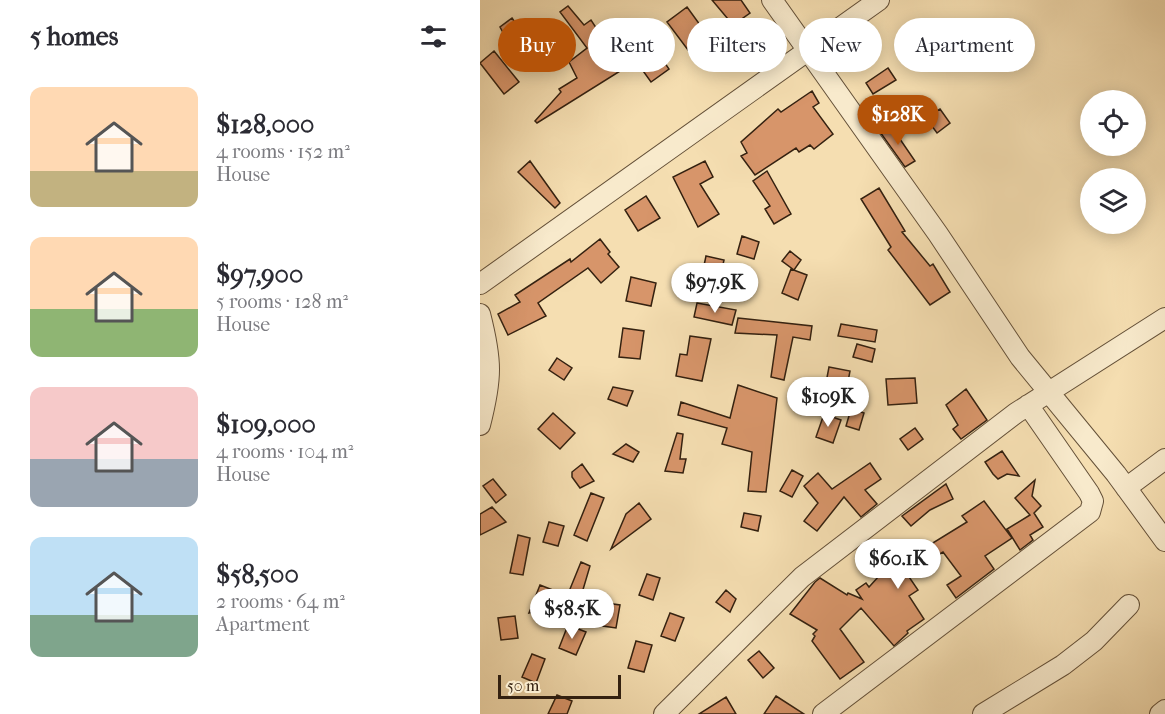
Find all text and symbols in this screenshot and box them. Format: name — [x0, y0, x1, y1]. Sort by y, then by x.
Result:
chip: Buy — [498, 18, 576, 72]
chip: Rent — [588, 18, 675, 72]
chip: Filters — [687, 18, 787, 72]
chip: New — [799, 18, 882, 72]
chip: Apartment — [894, 18, 1035, 72]
icon: filters — [417, 20, 450, 53]
text: 5 homes — [30, 21, 118, 52]
map controls — [1080, 90, 1146, 234]
button: locate — [1080, 90, 1146, 156]
pin: $128K — [856, 95, 940, 146]
text: $128K — [871, 103, 925, 126]
text: $128,000 — [216, 109, 314, 140]
icon: home — [78, 111, 150, 183]
text: 4 rooms · 152 m² — [216, 140, 350, 163]
text: House — [216, 163, 270, 186]
button: layers — [1080, 168, 1146, 234]
text: $97,900 — [216, 259, 303, 290]
icon: home — [78, 261, 150, 333]
pin: $97.9K — [666, 263, 764, 314]
text: $97.9K — [685, 271, 745, 294]
text: 5 rooms · 128 m² — [216, 290, 348, 313]
text: House — [216, 313, 270, 336]
pin: $109K — [786, 377, 870, 428]
text: $109K — [801, 385, 855, 408]
text: $109,000 — [216, 409, 316, 440]
icon: home — [78, 411, 150, 483]
text: 4 rooms · 104 m² — [216, 440, 354, 463]
text: House — [216, 463, 270, 486]
pin: $60.1K — [849, 539, 947, 590]
text: $60.1K — [869, 547, 927, 570]
text: $58,500 — [216, 559, 299, 590]
icon: home — [78, 561, 150, 633]
pin: $58.5K — [523, 589, 621, 640]
text: 2 rooms · 64 m² — [216, 590, 345, 613]
text: $58.5K — [544, 597, 600, 620]
text: Apartment — [216, 613, 310, 636]
scale bar — [498, 672, 621, 700]
text: 50 m — [507, 676, 539, 695]

